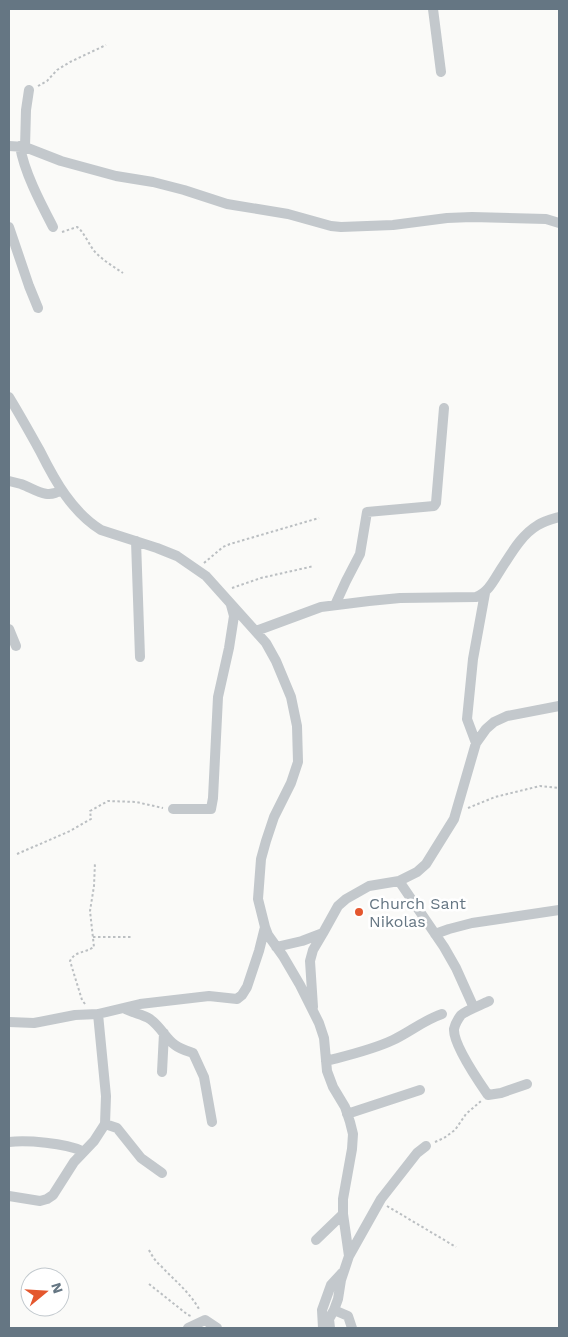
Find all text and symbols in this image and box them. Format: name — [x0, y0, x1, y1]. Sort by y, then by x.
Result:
place label: Church Sant Nikolas — [369, 894, 466, 931]
marker: Church Sant Nikolas — [353, 906, 365, 918]
north arrow — [20, 1267, 70, 1317]
text: N — [48, 1281, 67, 1295]

